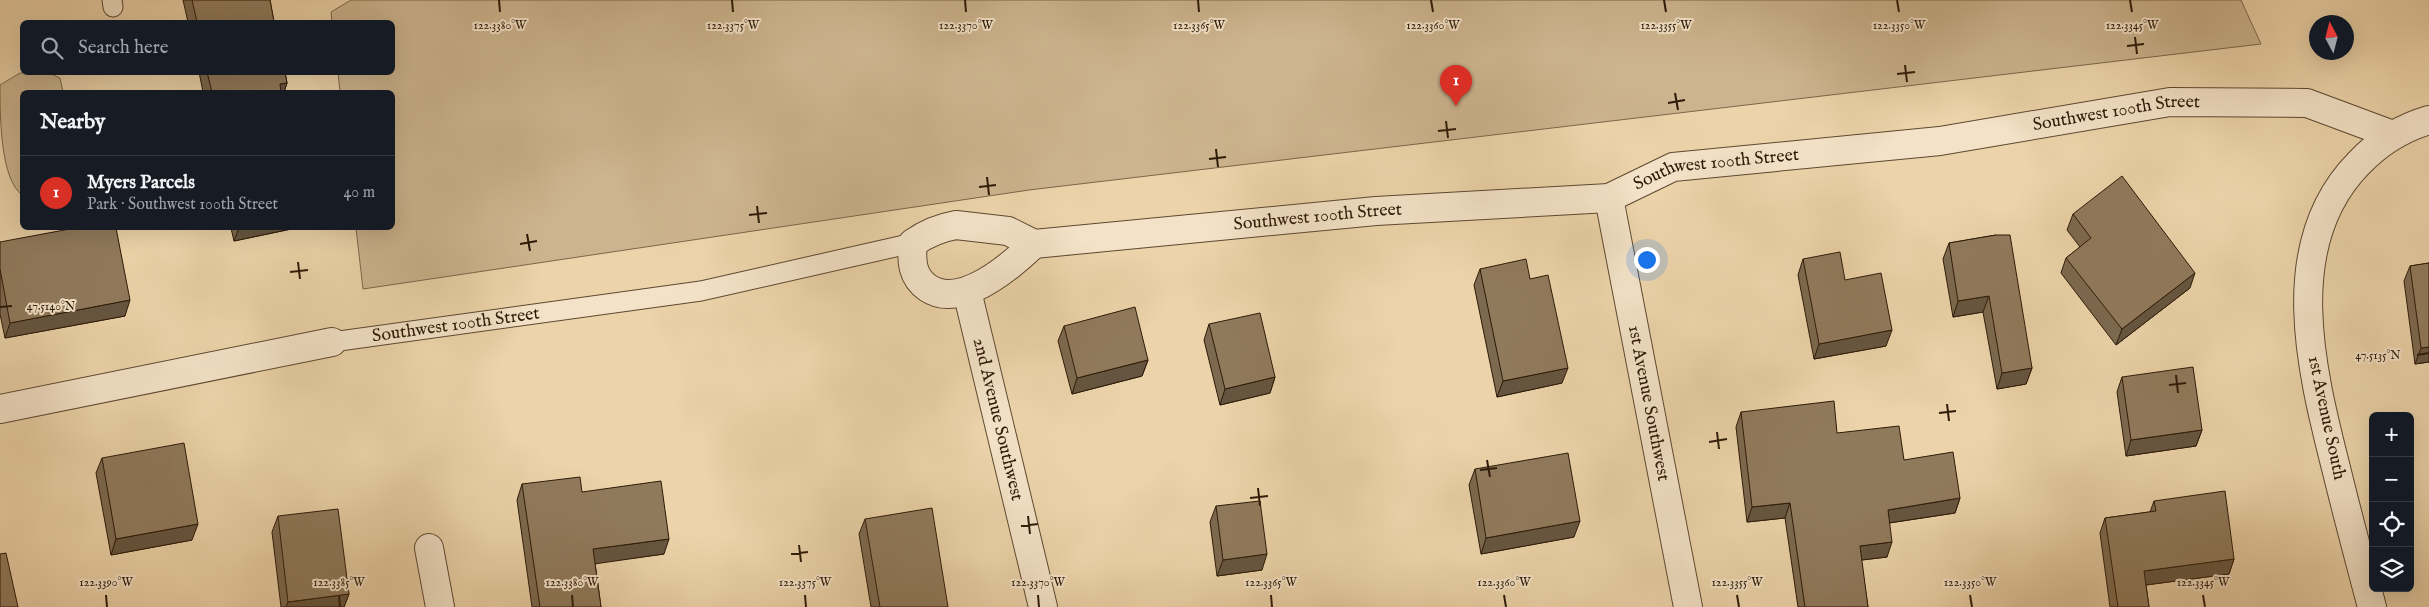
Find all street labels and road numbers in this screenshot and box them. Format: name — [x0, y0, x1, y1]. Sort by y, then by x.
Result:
street label: Southwest 100th Street — [2031, 91, 2200, 137]
street label: Southwest 100th Street — [1630, 143, 1800, 196]
street label: Southwest 100th Street — [1232, 198, 1403, 236]
street label: Southwest 100th Street — [371, 302, 541, 348]
street label: 1st Avenue Southwest — [1622, 323, 1675, 483]
street label: 2nd Avenue Southwest — [967, 336, 1029, 503]
street label: 1st Avenue South — [2302, 354, 2350, 482]

